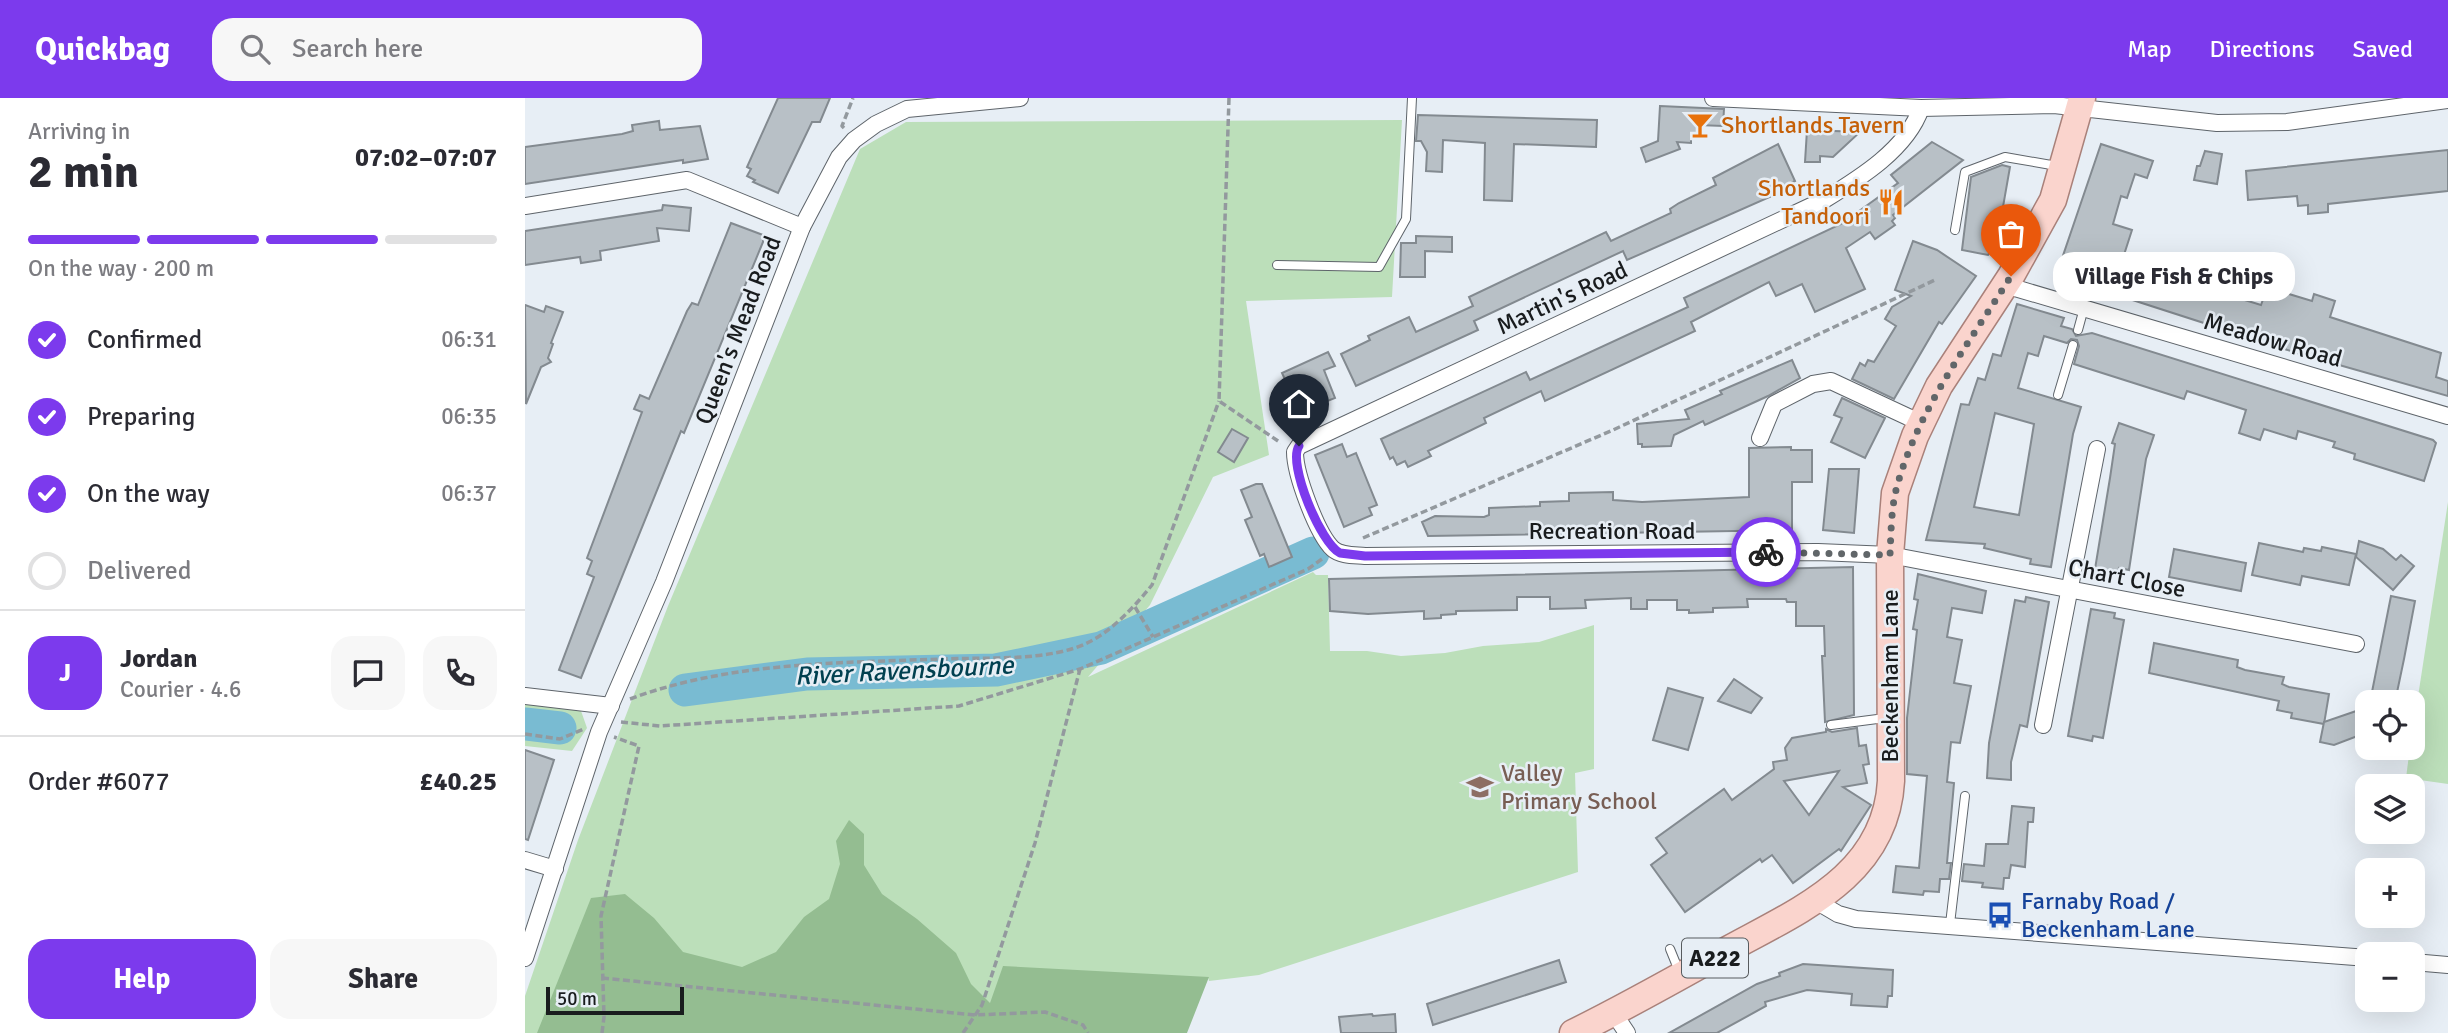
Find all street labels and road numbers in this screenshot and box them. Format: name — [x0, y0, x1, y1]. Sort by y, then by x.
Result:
street label: Queen's Mead Road — [688, 232, 788, 428]
street label: Martin's Road — [1492, 255, 1632, 341]
street label: Meadow Road — [2200, 306, 2346, 374]
street label: Recreation Road — [1528, 516, 1696, 546]
street label: Chart Close — [2066, 552, 2188, 604]
street label: Beckenham Lane — [1875, 589, 1905, 763]
road number: A222 — [1682, 938, 1748, 978]

